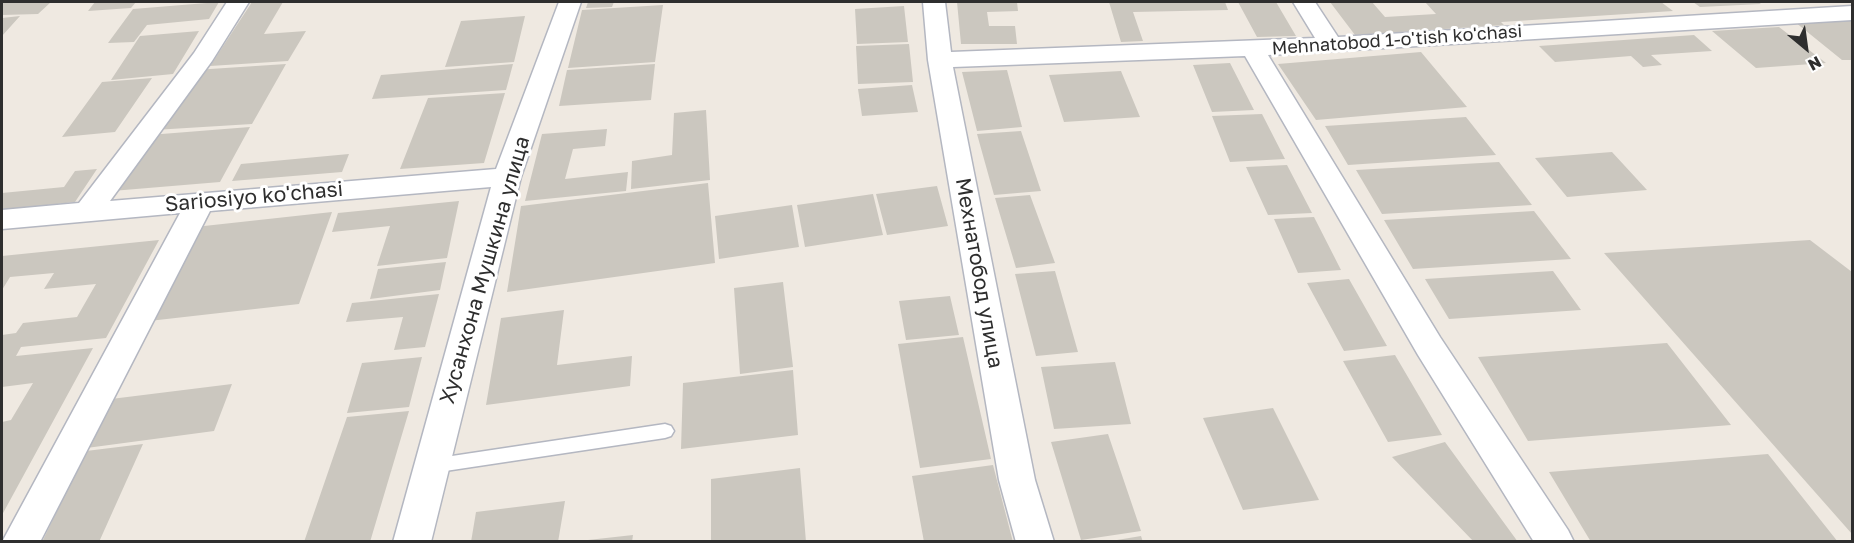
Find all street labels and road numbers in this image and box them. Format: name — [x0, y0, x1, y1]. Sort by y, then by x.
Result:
street label: Mehnatobod 1-o'tish ko'chasi — [1271, 20, 1523, 60]
street label: Хусанхона Мушкина улица — [435, 133, 535, 407]
street label: Мехнатобод улица — [950, 176, 1008, 370]
street label: Sariosiyo ko'chasi — [164, 177, 344, 217]

